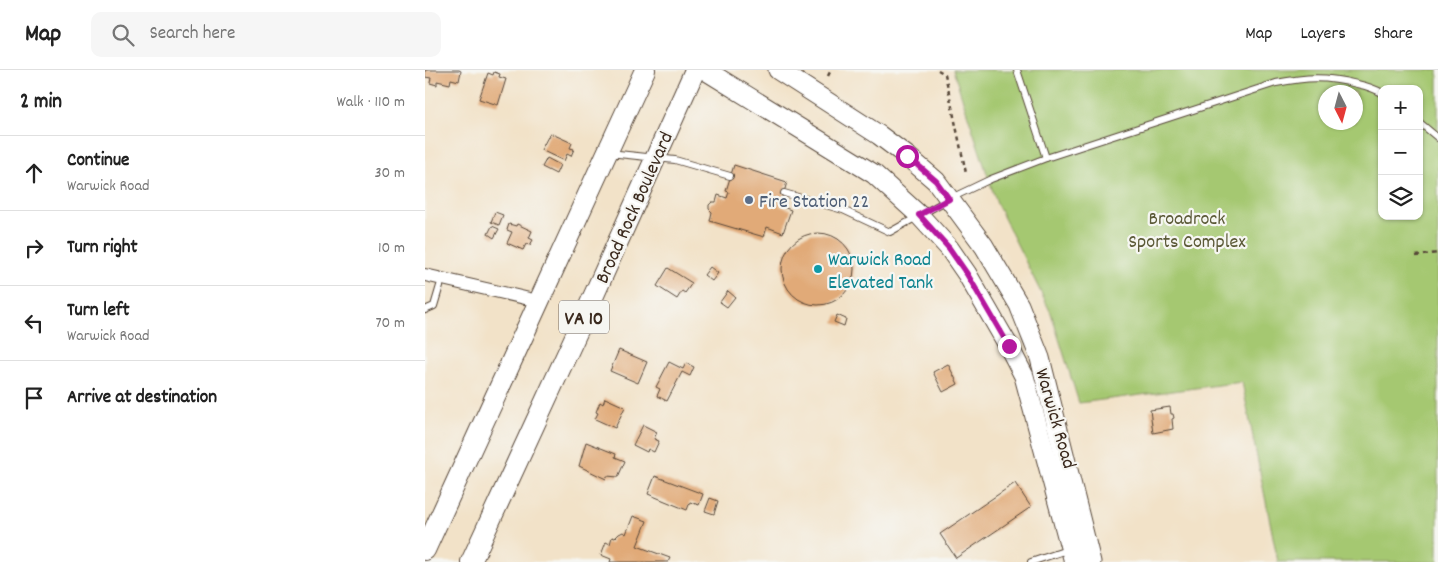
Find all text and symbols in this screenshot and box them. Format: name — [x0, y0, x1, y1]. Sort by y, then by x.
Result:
search box — [91, 12, 441, 57]
text: Map — [25, 18, 61, 52]
icon: search — [109, 21, 137, 49]
text: Search here — [149, 21, 235, 48]
text: Map — [1245, 22, 1272, 47]
text: Layers — [1300, 22, 1346, 47]
text: Share — [1374, 22, 1413, 47]
north arrow — [1318, 85, 1363, 130]
map controls — [1378, 85, 1423, 220]
button: + — [1378, 85, 1423, 130]
text: 2 min — [20, 88, 62, 118]
text: Walk · 110 m — [337, 91, 405, 114]
street label: Broad Rock Boulevard — [590, 128, 682, 289]
button: − — [1378, 130, 1423, 175]
route start — [896, 145, 919, 168]
text: Continue — [67, 148, 129, 175]
icon: ahead — [20, 159, 48, 187]
text: 30 m — [375, 162, 405, 185]
text: Warwick Road — [67, 175, 149, 198]
button: layers — [1378, 175, 1423, 220]
place label: Fire Station 22 — [759, 189, 869, 217]
marker: Fire Station 22 — [743, 194, 755, 206]
park label: Broadrock Sports Complex — [1128, 206, 1246, 257]
icon: right — [20, 234, 48, 262]
text: Turn right — [67, 235, 138, 262]
text: 10 m — [378, 237, 405, 260]
place label: Warwick Road Elevated Tank — [828, 247, 933, 298]
marker: Warwick Road Elevated Tank — [812, 263, 824, 275]
text: Turn left — [67, 298, 130, 325]
road number: VA 10 — [559, 300, 609, 334]
icon: left — [20, 309, 48, 337]
text: 70 m — [375, 312, 405, 335]
text: Warwick Road — [67, 325, 149, 348]
route end — [998, 335, 1021, 358]
street label: Warwick Road — [1026, 365, 1082, 472]
icon: arrive — [20, 384, 48, 412]
text: Arrive at destination — [67, 385, 217, 412]

